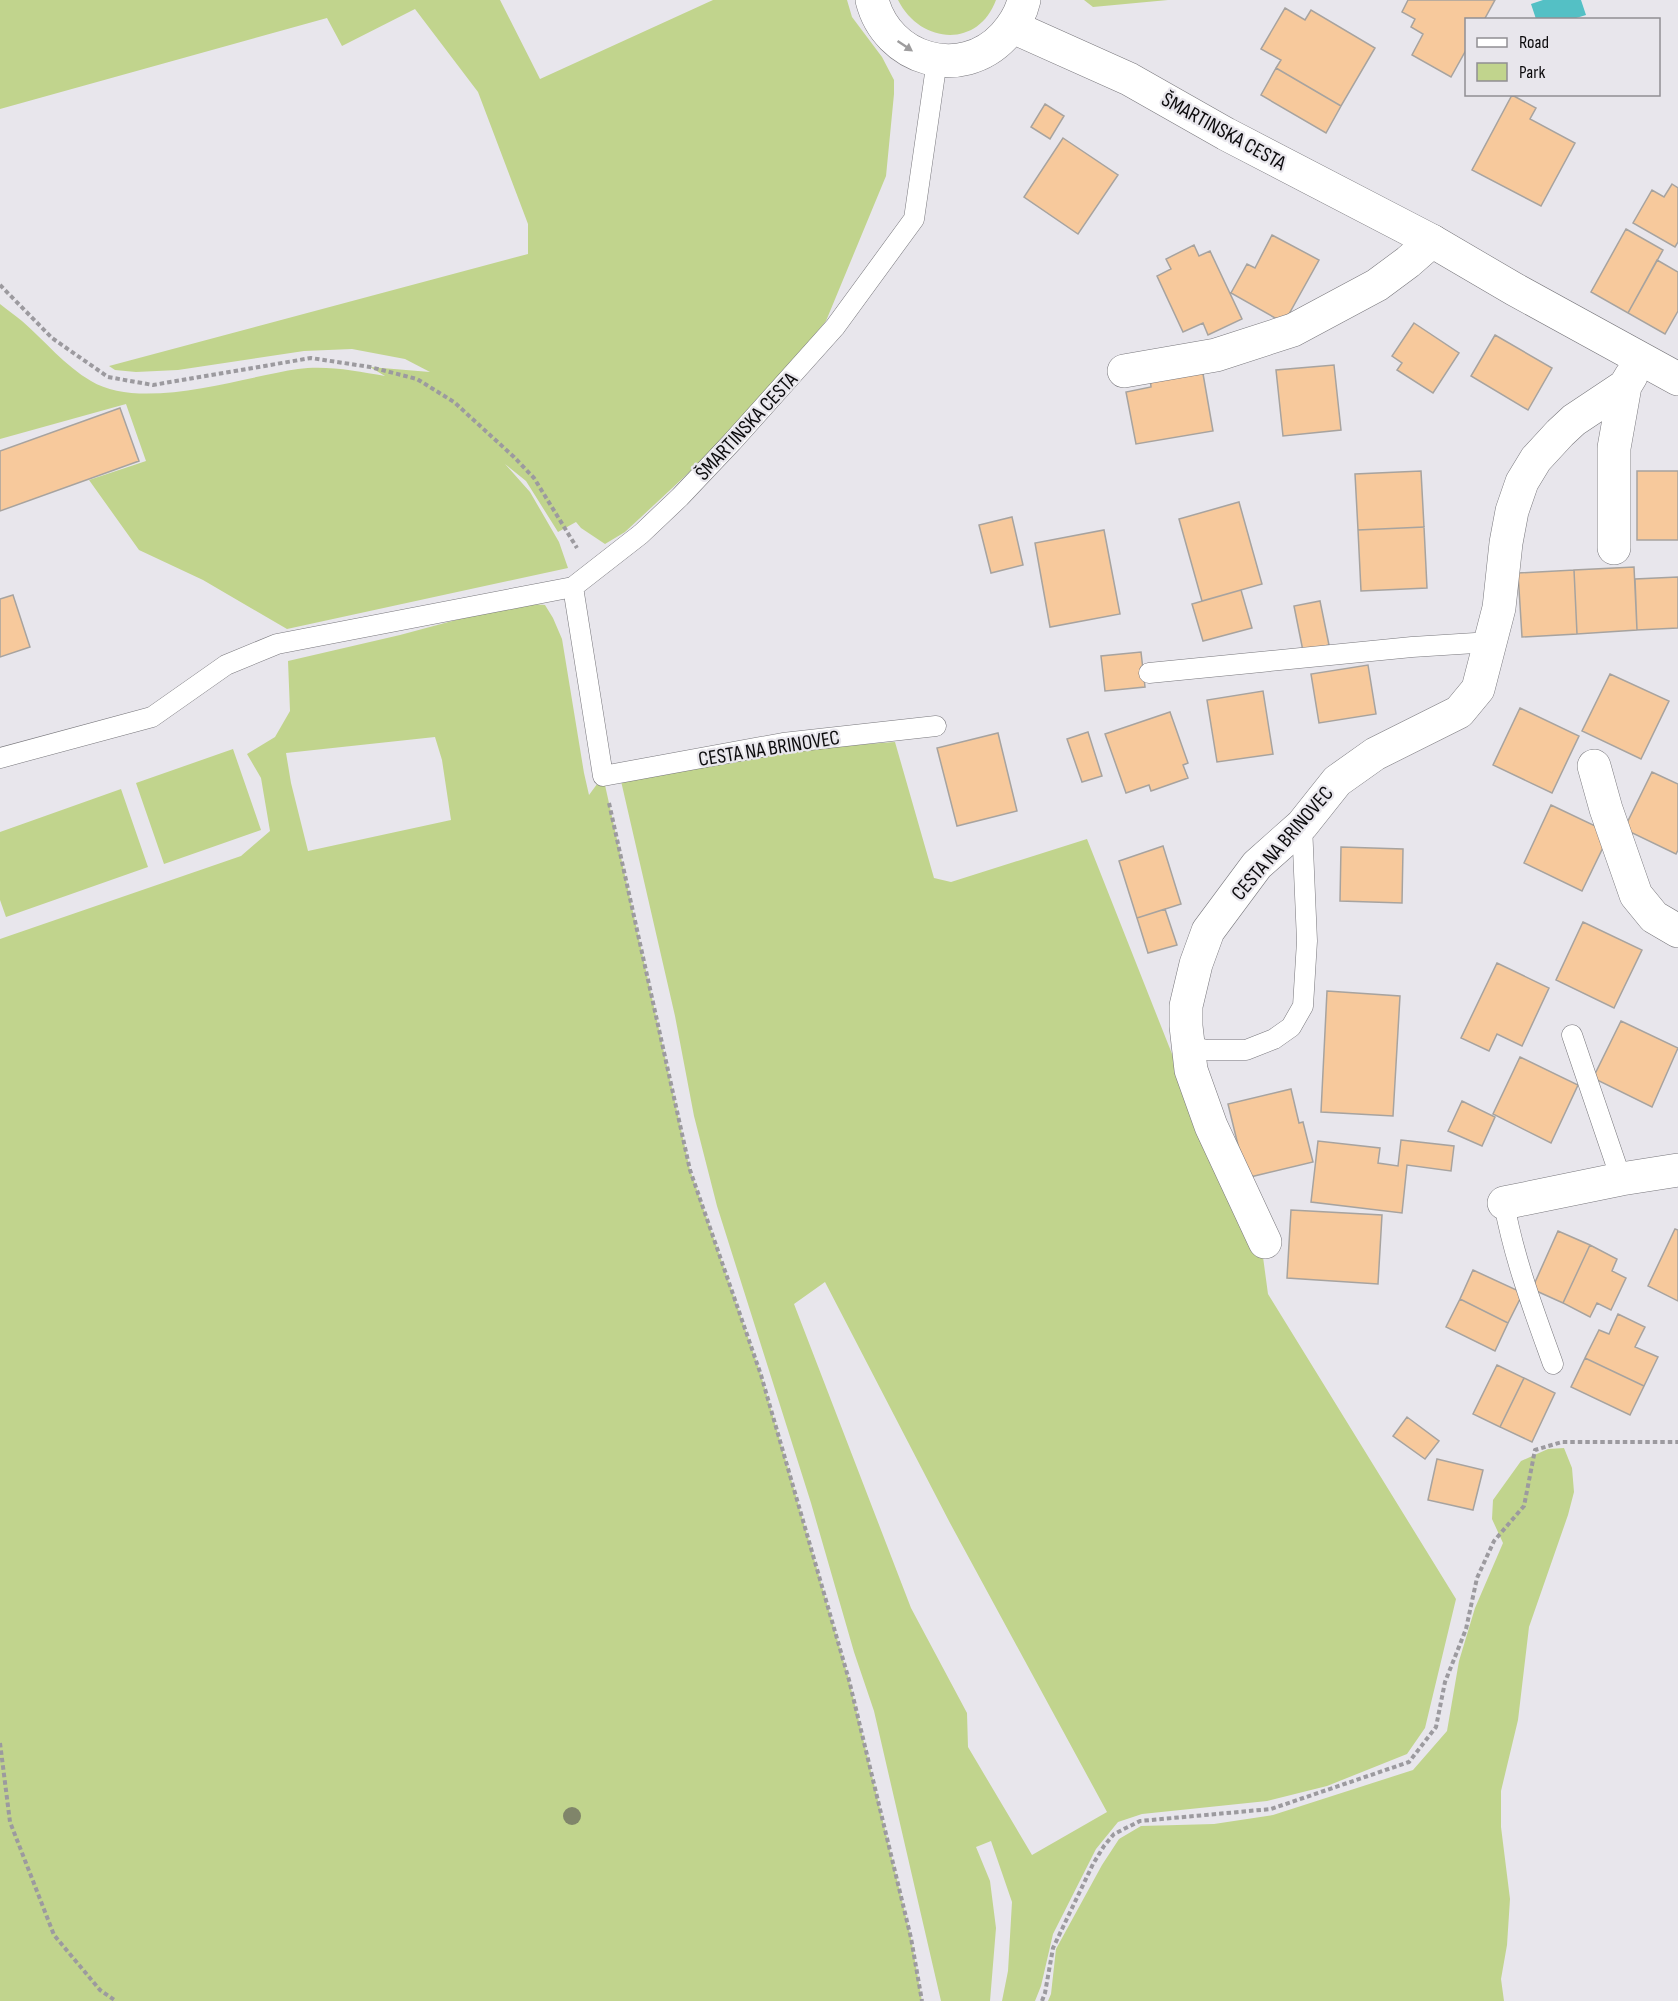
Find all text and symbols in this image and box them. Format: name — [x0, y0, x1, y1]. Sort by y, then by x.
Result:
legend — [1465, 18, 1660, 96]
text: Road — [1519, 32, 1549, 53]
one-way arrow — [896, 41, 913, 52]
text: Park — [1519, 62, 1545, 83]
street label: ŠMARTINSKA CESTA — [1157, 87, 1291, 176]
street label: ŠMARTINSKA CESTA — [690, 366, 803, 486]
street label: CESTA NA BRINOVEC — [697, 725, 842, 772]
street label: CESTA NA BRINOVEC — [1226, 781, 1339, 905]

